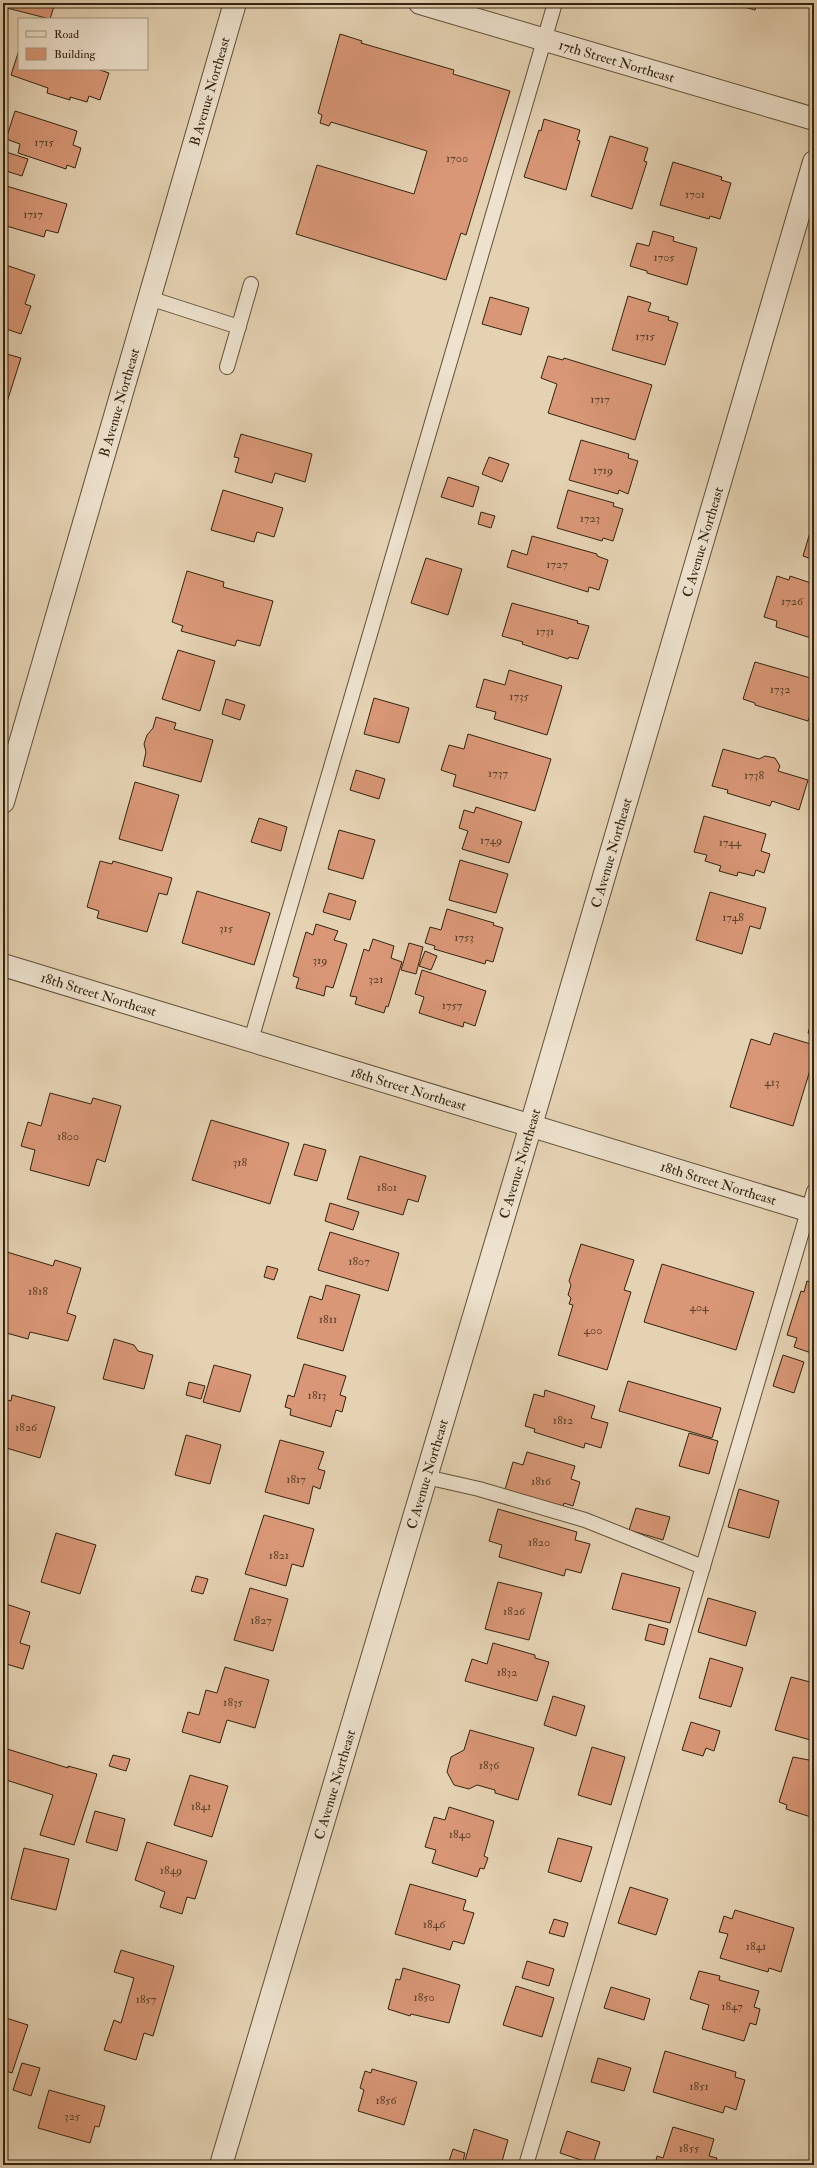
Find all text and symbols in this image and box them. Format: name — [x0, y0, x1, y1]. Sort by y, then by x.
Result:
legend — [18, 18, 148, 70]
text: Road — [54, 27, 79, 42]
street label: B Avenue Northeast — [186, 35, 234, 148]
street label: 17th Street Northeast — [557, 36, 677, 87]
text: Building — [54, 47, 97, 62]
house number: 1715 — [34, 135, 54, 150]
house number: 1700 — [446, 151, 468, 166]
house number: 1701 — [685, 187, 705, 202]
house number: 1717 — [23, 207, 43, 222]
house number: 1705 — [653, 250, 675, 265]
house number: 1715 — [635, 329, 655, 344]
street label: B Avenue Northeast — [96, 346, 143, 459]
house number: 1717 — [590, 392, 610, 407]
house number: 1719 — [593, 463, 613, 478]
street label: C Avenue Northeast — [679, 485, 727, 599]
house number: 1723 — [580, 511, 600, 526]
house number: 1727 — [546, 557, 568, 572]
house number: 1726 — [781, 594, 804, 609]
house number: 1731 — [536, 624, 554, 639]
house number: 1732 — [770, 682, 790, 697]
house number: 1735 — [509, 689, 530, 704]
house number: 1737 — [488, 766, 508, 781]
house number: 1738 — [744, 768, 764, 783]
street label: C Avenue Northeast — [587, 795, 636, 910]
house number: 1749 — [480, 833, 502, 848]
house number: 1744 — [719, 835, 742, 850]
house number: 1748 — [722, 910, 744, 925]
house number: 315 — [219, 921, 234, 936]
house number: 1753 — [454, 930, 474, 945]
house number: 319 — [313, 953, 328, 968]
street label: 18th Street Northeast — [39, 969, 159, 1020]
house number: 321 — [369, 972, 383, 987]
house number: 1757 — [442, 998, 463, 1013]
street label: 18th Street Northeast — [348, 1063, 469, 1115]
house number: 413 — [764, 1075, 780, 1090]
street label: C Avenue Northeast — [496, 1106, 544, 1221]
house number: 1800 — [57, 1129, 79, 1144]
house number: 318 — [233, 1155, 248, 1170]
street label: 18th Street Northeast — [658, 1158, 779, 1209]
house number: 1801 — [377, 1180, 397, 1195]
house number: 1807 — [348, 1254, 370, 1269]
house number: 1818 — [28, 1284, 48, 1299]
house number: 404 — [689, 1300, 709, 1315]
house number: 1811 — [319, 1312, 337, 1327]
house number: 400 — [584, 1323, 602, 1338]
house number: 1813 — [308, 1388, 326, 1403]
house number: 1812 — [553, 1413, 573, 1428]
street label: C Avenue Northeast — [403, 1417, 452, 1531]
house number: 1826 — [15, 1420, 38, 1435]
house number: 1817 — [286, 1472, 306, 1487]
house number: 1816 — [531, 1474, 552, 1489]
house number: 1820 — [528, 1535, 550, 1550]
house number: 1821 — [269, 1548, 289, 1563]
house number: 1826 — [503, 1604, 526, 1619]
house number: 1827 — [250, 1613, 272, 1628]
house number: 1832 — [497, 1665, 517, 1680]
house number: 1835 — [223, 1695, 244, 1710]
street label: C Avenue Northeast — [310, 1727, 359, 1842]
house number: 1836 — [479, 1758, 500, 1773]
house number: 1841 — [191, 1799, 211, 1814]
house number: 1840 — [449, 1827, 471, 1842]
house number: 1849 — [160, 1863, 182, 1878]
house number: 1846 — [423, 1917, 446, 1932]
house number: 1841 — [746, 1939, 766, 1954]
house number: 1850 — [413, 1990, 435, 2005]
house number: 1857 — [136, 1992, 157, 2007]
house number: 1847 — [721, 1999, 743, 2014]
house number: 1851 — [689, 2079, 709, 2094]
house number: 1856 — [375, 2093, 398, 2108]
house number: 325 — [64, 2109, 81, 2124]
house number: 1855 — [679, 2141, 700, 2156]

